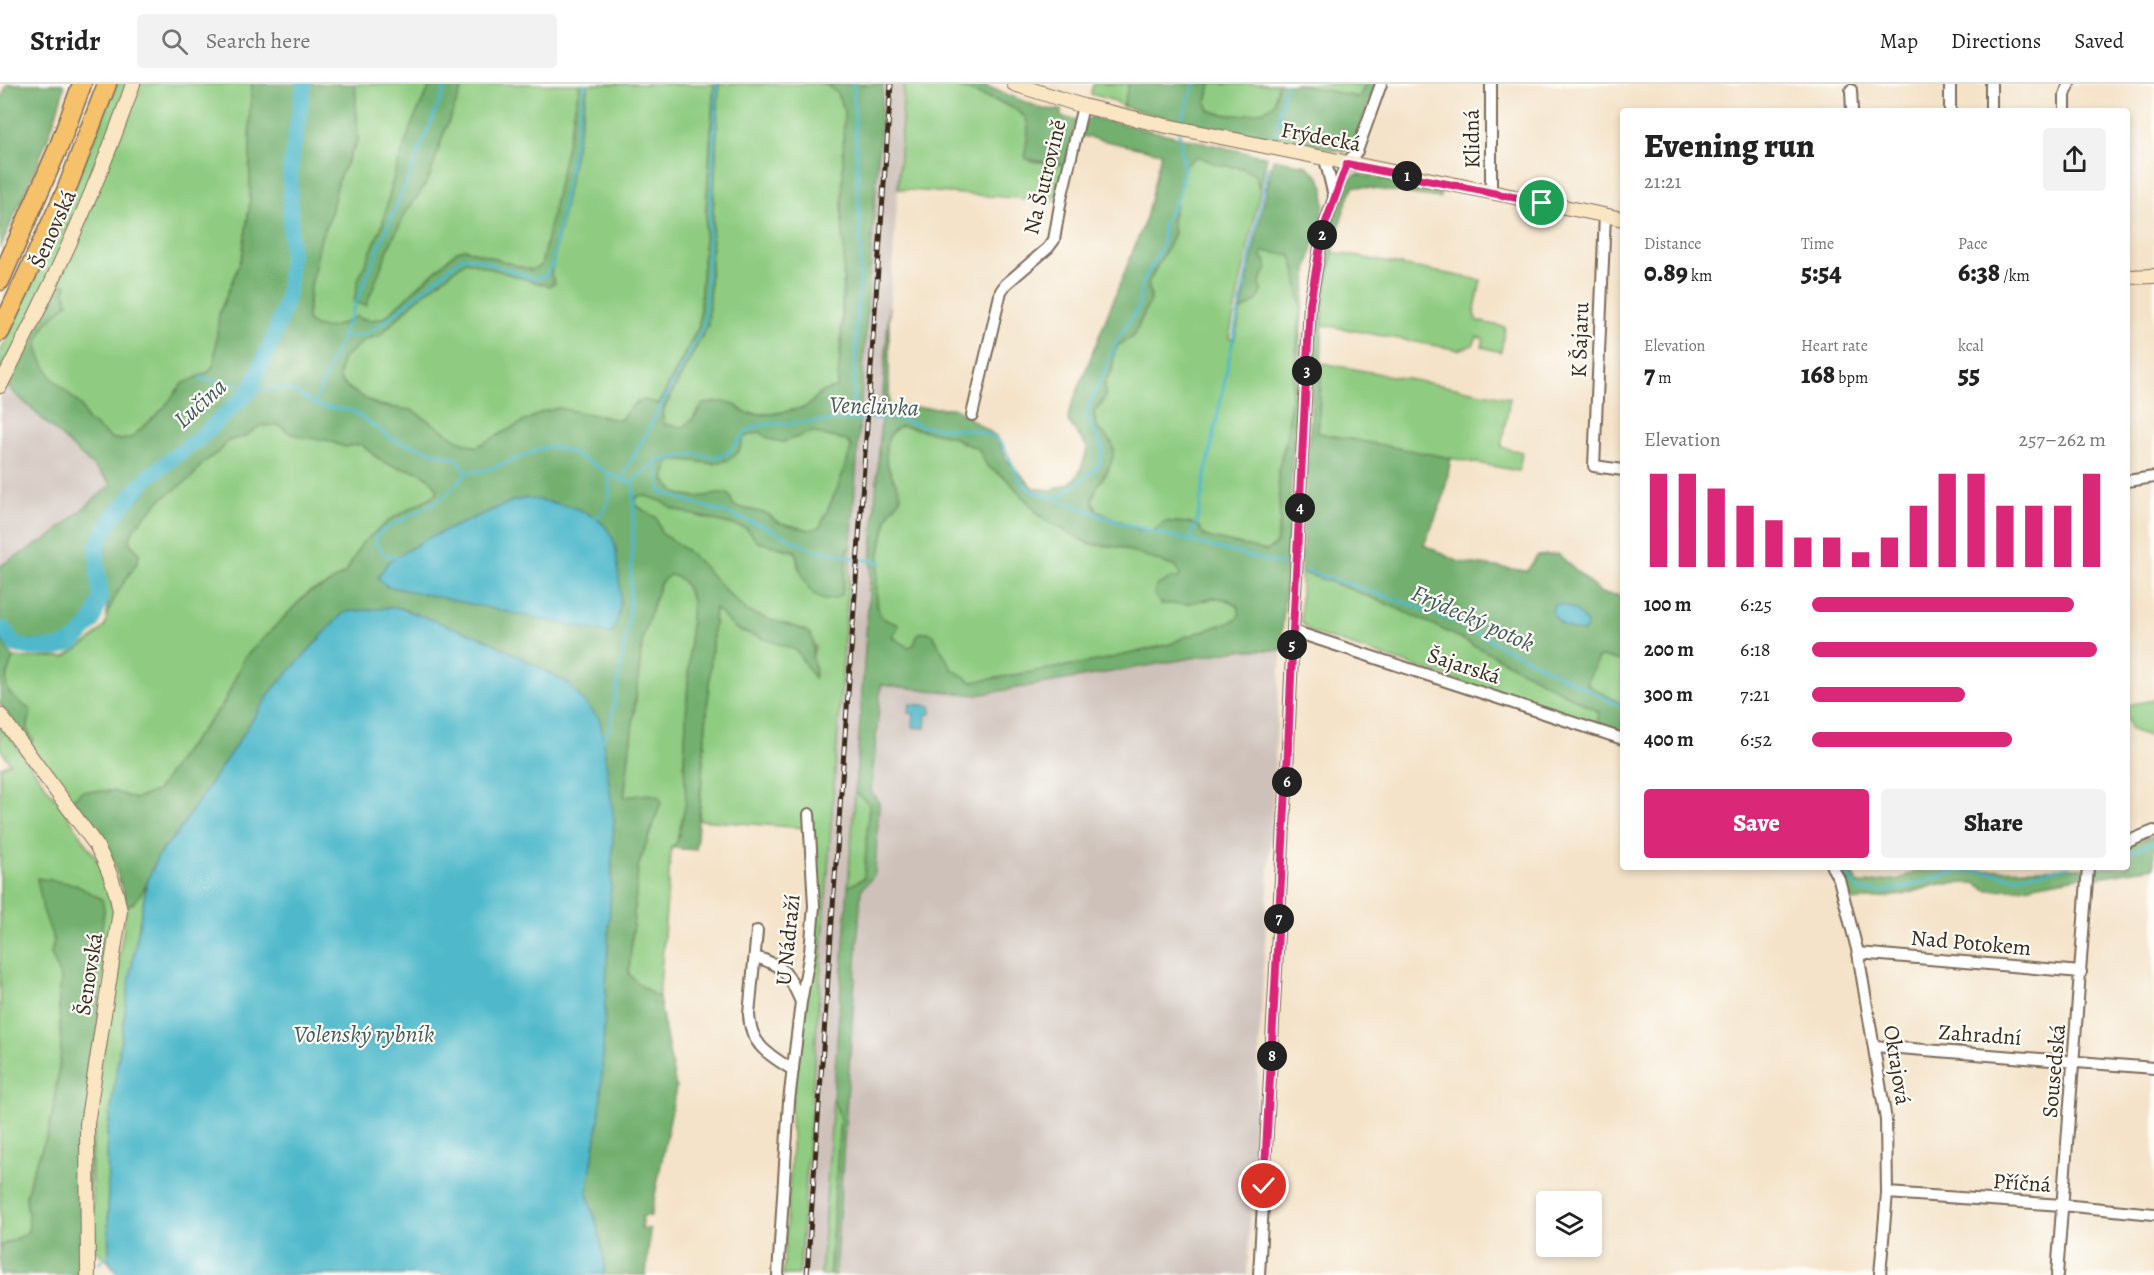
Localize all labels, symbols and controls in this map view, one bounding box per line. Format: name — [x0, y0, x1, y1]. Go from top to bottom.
search box — [137, 14, 557, 68]
text: Stridr — [30, 22, 101, 60]
icon: search — [158, 25, 191, 58]
text: Search here — [206, 26, 310, 56]
text: Map — [1880, 27, 1918, 55]
text: Directions — [1951, 27, 2041, 55]
text: Saved — [2074, 27, 2124, 55]
street label: Klidná — [1456, 108, 1488, 169]
street label: Frýdecká — [1278, 115, 1364, 160]
street label: Na Šutrovině — [1016, 116, 1074, 238]
text: Evening run — [1644, 123, 1815, 168]
button: share — [2043, 128, 2106, 191]
pin: 1 — [1392, 161, 1422, 191]
text: 1 — [1404, 165, 1410, 187]
text: 21:21 — [1644, 168, 1681, 195]
pin — [1516, 177, 1567, 228]
street label: Šenovská — [22, 184, 84, 273]
icon: arrive — [1525, 186, 1558, 219]
pin: 2 — [1307, 220, 1337, 250]
text: 2 — [1318, 224, 1326, 246]
text: Distance — [1644, 233, 1701, 255]
text: Time — [1801, 233, 1834, 255]
text: Pace — [1958, 233, 1988, 255]
text: 0.89 — [1644, 255, 1688, 290]
text: 5:54 — [1801, 255, 1842, 290]
text: 6:38 — [1958, 255, 2000, 290]
text: km — [1688, 265, 1712, 287]
text: /km — [2000, 265, 2030, 287]
street label: K Šajaru — [1564, 302, 1596, 378]
text: Elevation — [1644, 335, 1705, 357]
text: Heart rate — [1801, 335, 1868, 357]
text: kcal — [1958, 335, 1984, 357]
pin: 3 — [1292, 356, 1322, 386]
text: 7 — [1644, 357, 1655, 392]
text: 168 — [1801, 357, 1835, 392]
text: 55 — [1958, 357, 1980, 392]
text: 3 — [1304, 360, 1310, 382]
text: m — [1655, 367, 1672, 389]
text: bpm — [1835, 367, 1868, 389]
water label: Lučina — [167, 371, 233, 435]
water label: Venclůvka — [829, 388, 919, 424]
text: Elevation — [1644, 426, 1721, 453]
text: 257–262 m — [2019, 426, 2106, 453]
pin: 4 — [1285, 493, 1315, 523]
text: 4 — [1296, 497, 1304, 519]
water label: Frýdecký potok — [1407, 577, 1540, 659]
text: 100 m — [1644, 591, 1692, 618]
text: 6:25 — [1740, 591, 1772, 618]
pin: 5 — [1277, 630, 1307, 660]
text: 5 — [1289, 634, 1295, 656]
text: 200 m — [1644, 636, 1694, 663]
text: 6:18 — [1740, 636, 1771, 663]
street label: Šajarská — [1424, 640, 1505, 692]
text: 300 m — [1644, 681, 1693, 708]
text: 7:21 — [1740, 681, 1770, 708]
text: 400 m — [1644, 726, 1694, 753]
text: 6:52 — [1740, 726, 1772, 753]
pin: 6 — [1272, 767, 1302, 797]
text: 6 — [1283, 771, 1291, 793]
button: Save — [1644, 789, 1869, 858]
button: Share — [1881, 789, 2106, 858]
street label: U Nádraží — [768, 893, 808, 987]
pin: 7 — [1264, 904, 1294, 934]
text: 7 — [1276, 908, 1282, 930]
street label: Nad Potokem — [1910, 923, 2032, 963]
street label: Šenovská — [68, 930, 110, 1017]
street label: Zahradní — [1938, 1017, 2022, 1053]
water label: Volenský rybník — [294, 1018, 435, 1050]
street label: Sousedská — [2035, 1022, 2073, 1119]
street label: Okrajová — [1876, 1023, 1918, 1108]
pin: 8 — [1257, 1041, 1287, 1071]
text: 8 — [1268, 1045, 1276, 1067]
pin — [1238, 1160, 1289, 1211]
street label: Příčná — [1992, 1166, 2053, 1200]
icon: check — [1247, 1169, 1280, 1202]
map controls — [1536, 1191, 1602, 1257]
button: layers — [1536, 1191, 1602, 1257]

